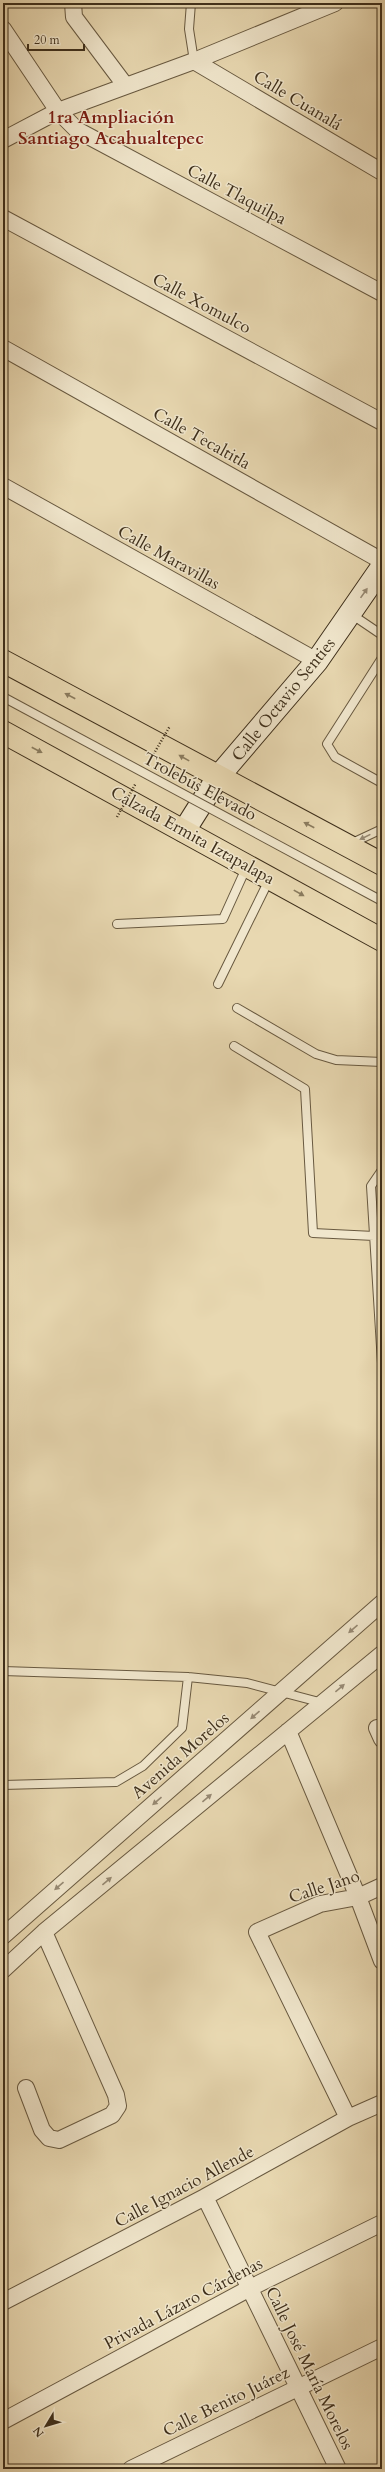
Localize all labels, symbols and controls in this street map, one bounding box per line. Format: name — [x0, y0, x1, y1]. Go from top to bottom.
scale bar — [28, 26, 84, 52]
text: 20 m — [34, 32, 61, 48]
street label: Calle Cuanalá — [249, 65, 347, 136]
district label: 1ra Ampliación Santiago Acahualtepec — [18, 105, 204, 151]
street label: Calle Tlaquilpa — [183, 159, 291, 231]
street label: Calle Xomulco — [148, 268, 255, 339]
street label: Calle Tecaltitla — [149, 402, 255, 475]
street label: Calle Maravillas — [114, 520, 224, 595]
one-way arrow — [360, 588, 368, 598]
street label: Calle Octavio Senties — [226, 632, 341, 766]
one-way arrow — [64, 693, 76, 699]
one-way arrow — [32, 747, 43, 753]
street label: Trolebús Elevado — [139, 747, 260, 826]
one-way arrow — [178, 755, 190, 761]
street label: Calzada Ermita Iztapalapa — [107, 781, 279, 890]
one-way arrow — [303, 821, 314, 828]
one-way arrow — [359, 834, 371, 840]
one-way arrow — [293, 890, 305, 897]
one-way arrow — [347, 1625, 358, 1634]
one-way arrow — [334, 1684, 345, 1693]
street label: Avenida Morelos — [127, 1706, 234, 1804]
one-way arrow — [250, 1710, 260, 1720]
one-way arrow — [202, 1793, 213, 1802]
one-way arrow — [152, 1796, 162, 1805]
street label: Calle Jano — [286, 1864, 363, 1909]
one-way arrow — [101, 1876, 112, 1885]
one-way arrow — [54, 1882, 65, 1891]
street label: Calle Ignacio Allende — [110, 2140, 258, 2233]
street label: Privada Lázaro Cárdenas — [100, 2252, 267, 2355]
street label: Calle José María Morelos — [260, 2283, 359, 2454]
street label: Calle Benito Juárez — [159, 2361, 294, 2442]
north arrow — [26, 2406, 66, 2446]
text: N — [29, 2423, 47, 2440]

